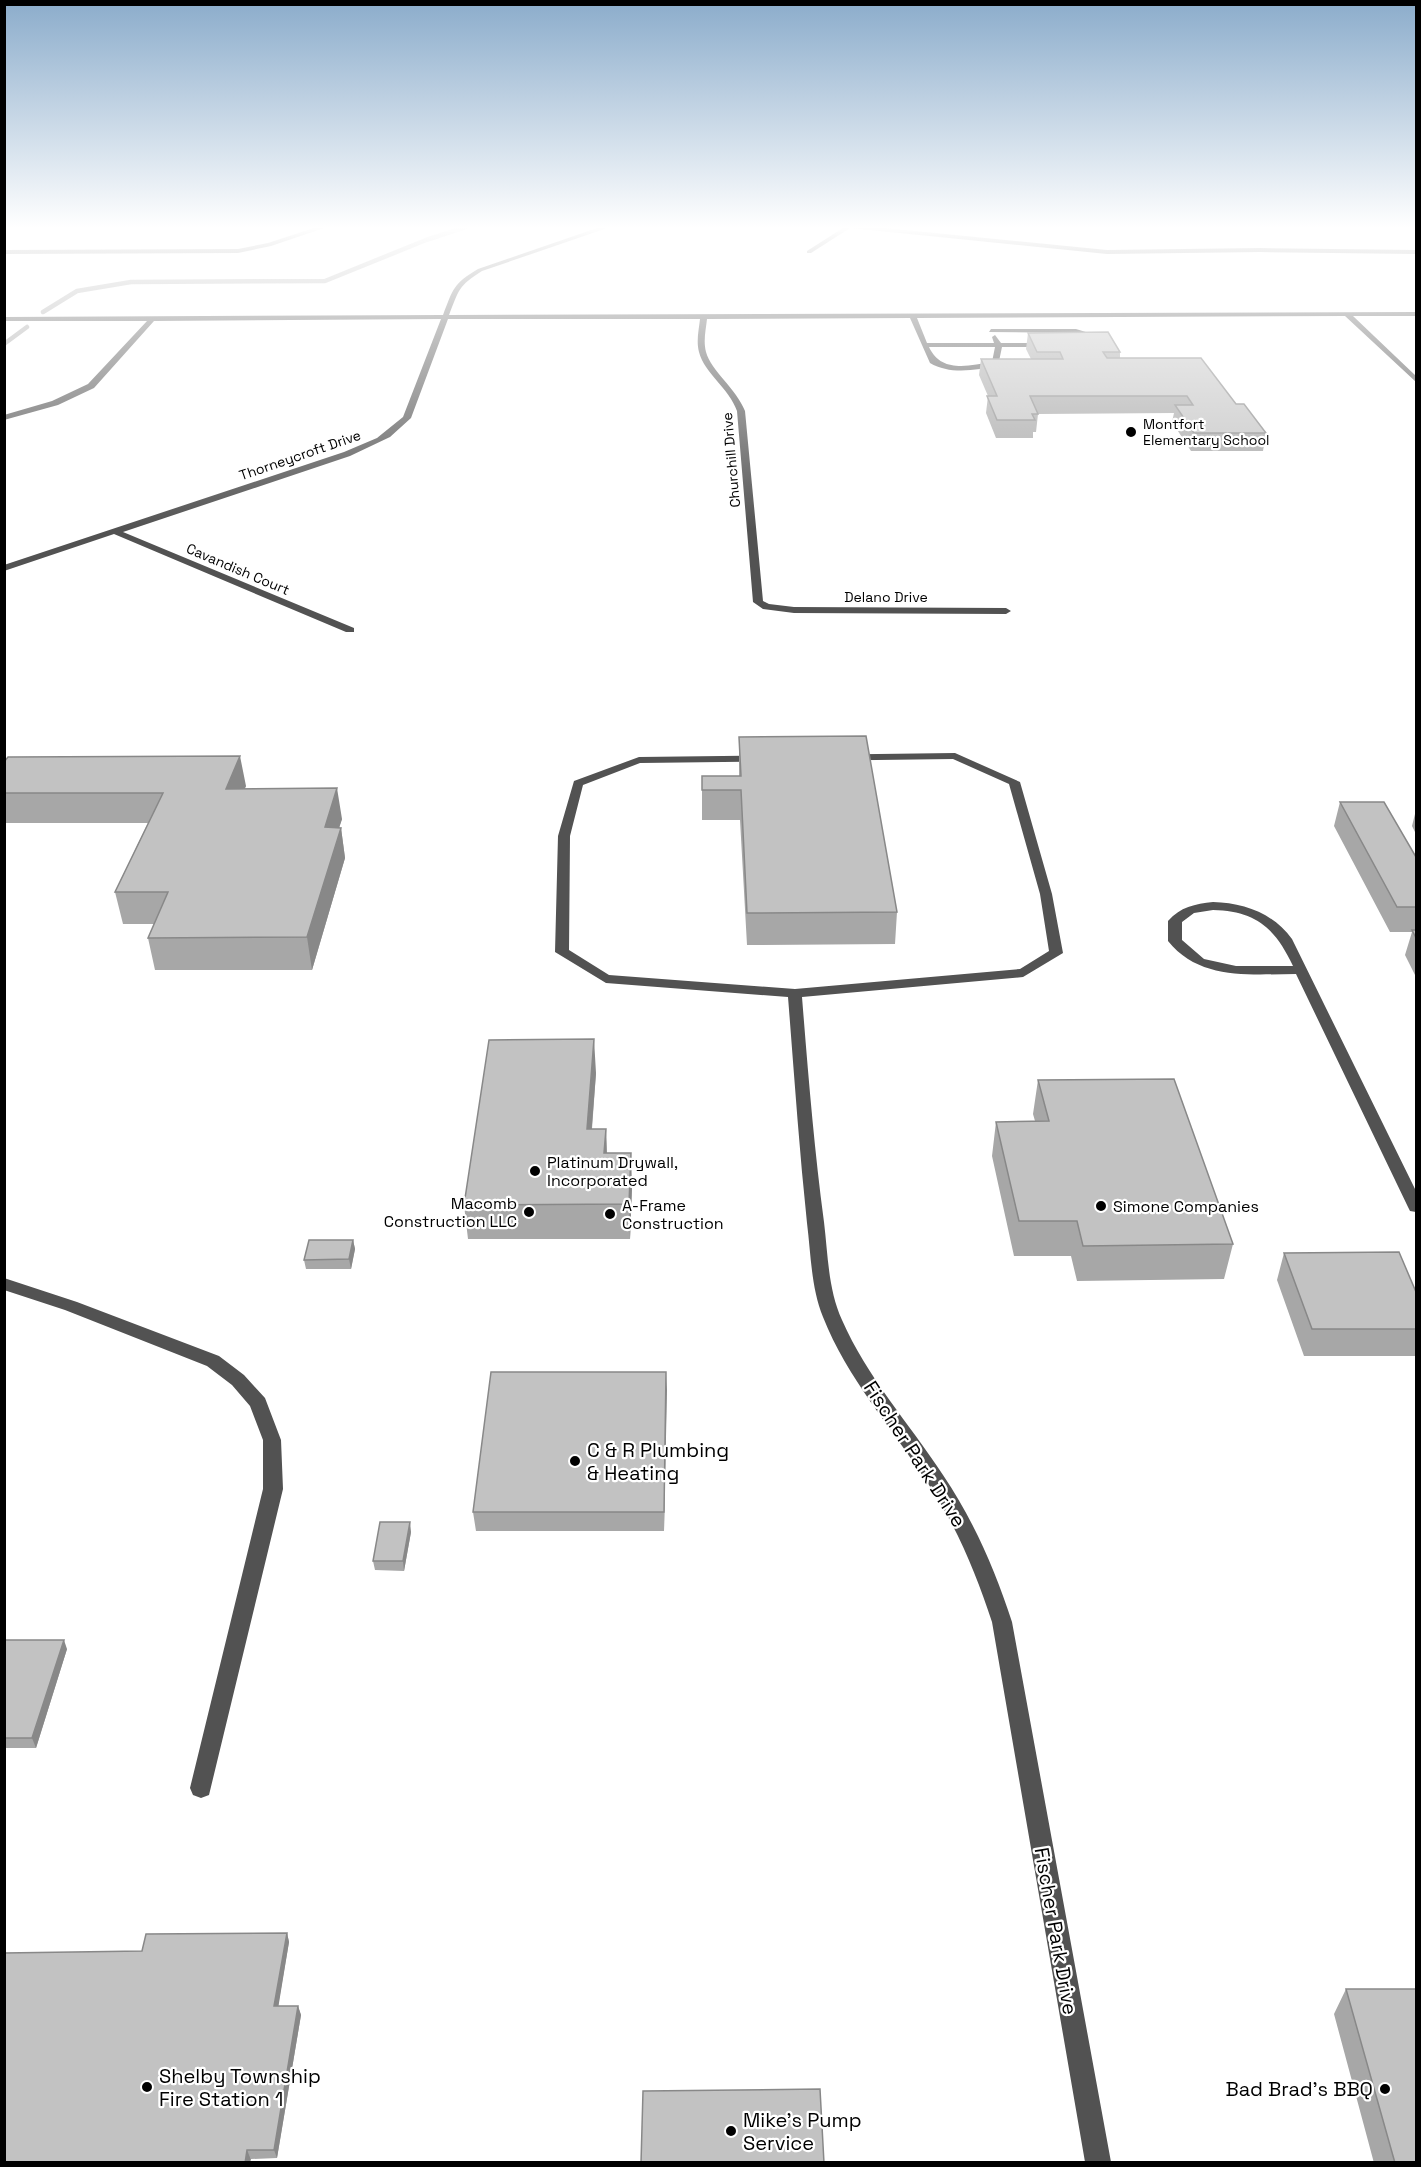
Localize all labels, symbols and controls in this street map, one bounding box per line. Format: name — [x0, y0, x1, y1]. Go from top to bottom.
street label: Churchill Drive — [718, 412, 744, 508]
place label: Montfort Elementary School — [1143, 415, 1269, 449]
marker: Montfort Elementary School — [1124, 425, 1138, 439]
street label: Thorneycroft Drive — [237, 426, 363, 484]
street label: Cavandish Court — [184, 539, 292, 599]
street label: Delano Drive — [844, 588, 928, 606]
place label: Platinum Drywall, Incorporated — [547, 1152, 678, 1191]
marker: Platinum Drywall, Incorporated — [528, 1164, 542, 1178]
place label: Macomb Construction LLC — [384, 1193, 517, 1232]
place label: A-Frame Construction — [622, 1195, 724, 1234]
place label: Simone Companies — [1113, 1196, 1259, 1217]
marker: Simone Companies — [1094, 1199, 1108, 1213]
marker: Macomb Construction LLC — [522, 1205, 536, 1219]
marker: A-Frame Construction — [603, 1207, 617, 1221]
street label: Fischer Park Drive — [858, 1376, 972, 1532]
place label: C & R Plumbing & Heating — [587, 1437, 729, 1486]
marker: C & R Plumbing & Heating — [568, 1454, 582, 1468]
street label: Fischer Park Drive — [1028, 1845, 1084, 2017]
place label: Shelby Township Fire Station 1 — [159, 2063, 321, 2112]
place label: Bad Brad's BBQ — [1226, 2076, 1373, 2102]
marker: Shelby Township Fire Station 1 — [140, 2080, 154, 2094]
marker: Bad Brad's BBQ — [1378, 2082, 1392, 2096]
place label: Mike's Pump Service — [743, 2107, 862, 2156]
marker: Mike's Pump Service — [724, 2124, 738, 2138]

